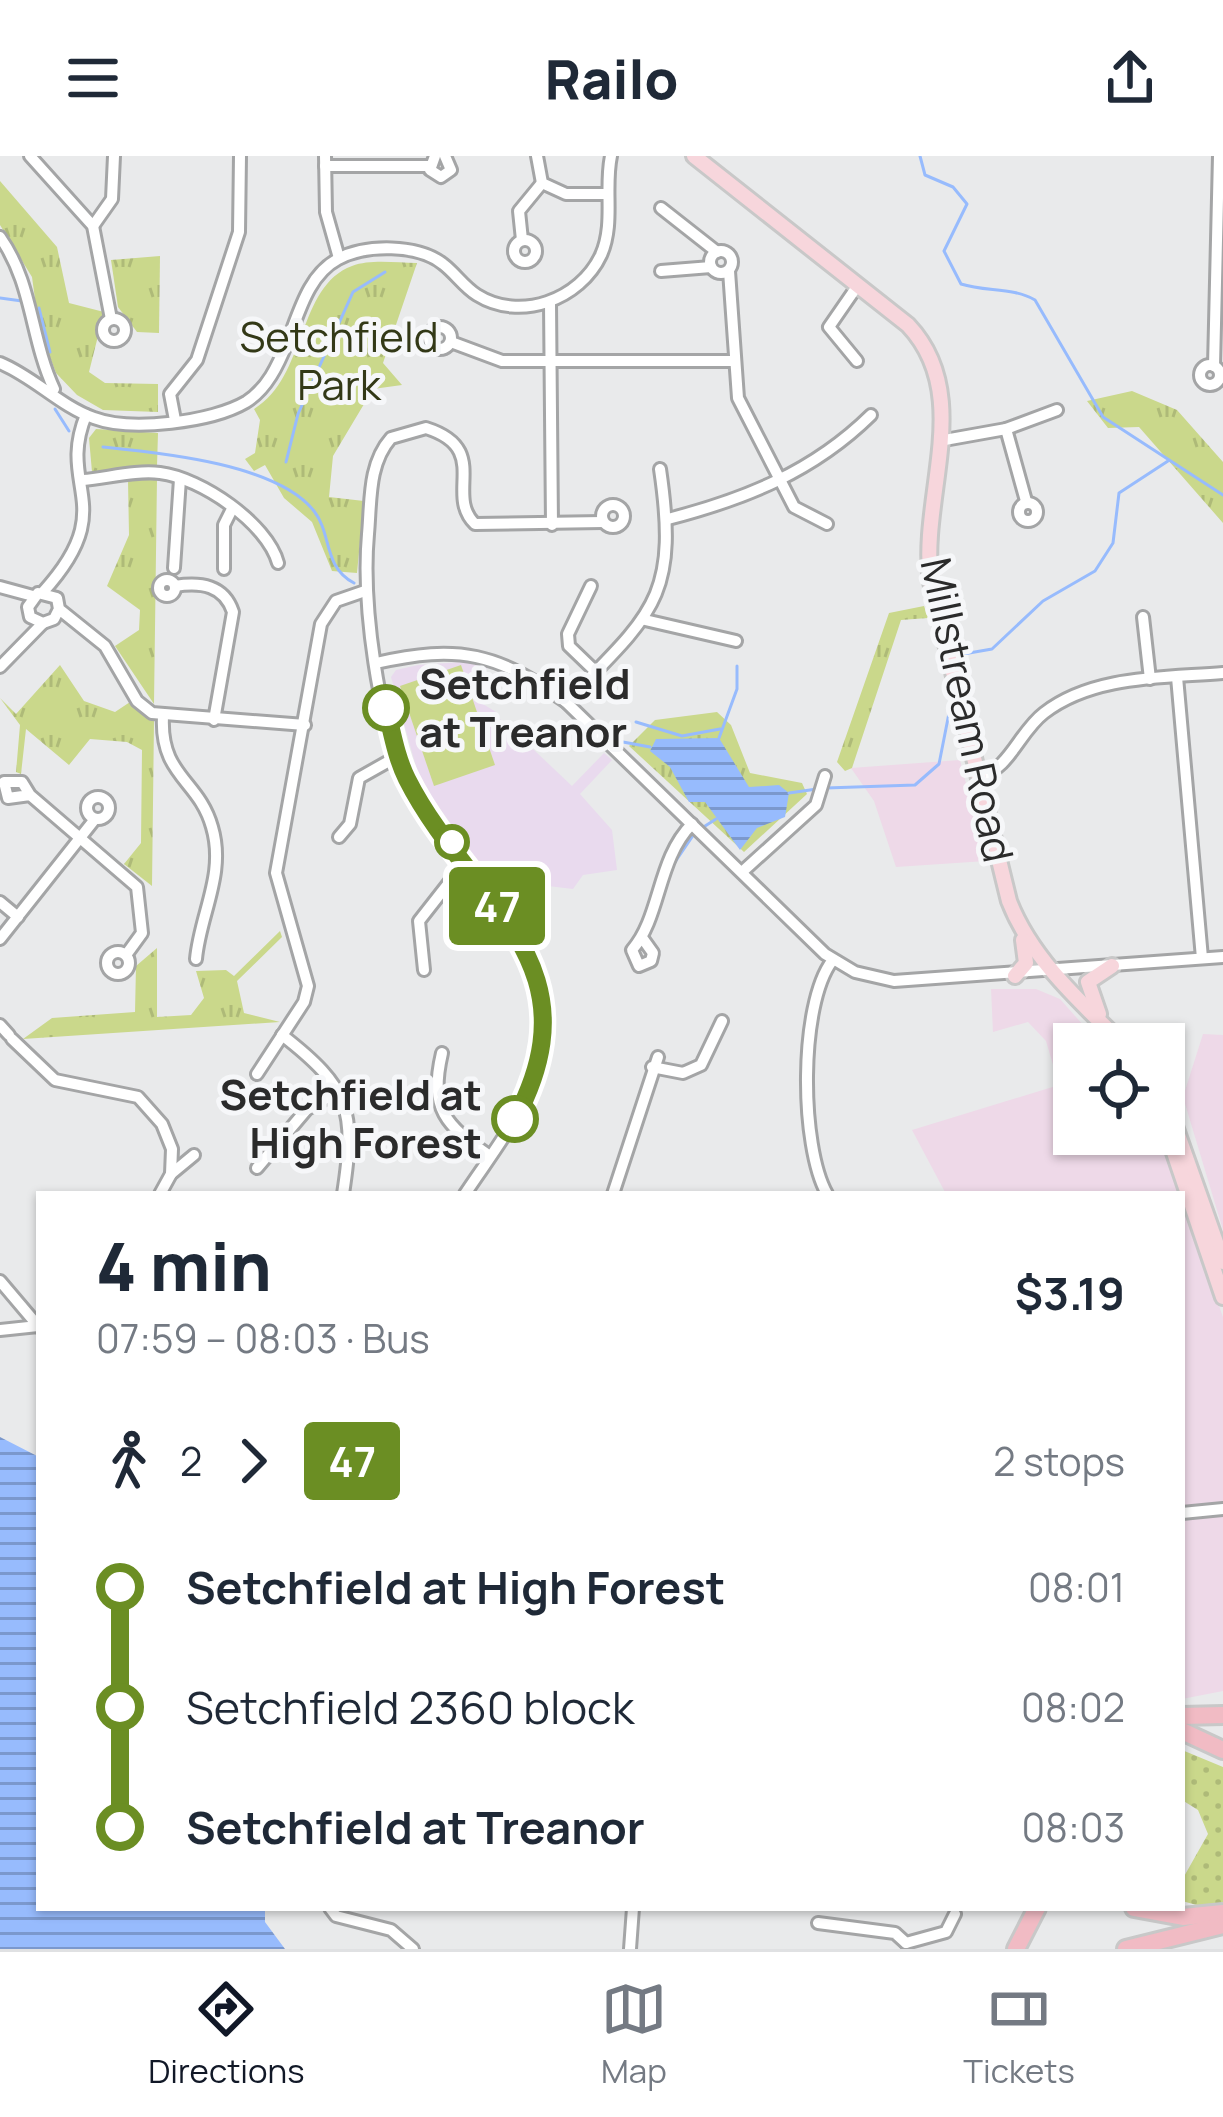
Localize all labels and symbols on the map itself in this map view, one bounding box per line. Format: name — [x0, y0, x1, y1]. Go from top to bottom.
park label: Setchfield Park — [239, 307, 439, 413]
street label: Millstream Road — [907, 552, 1029, 867]
place label: Setchfield at Treanor — [419, 654, 631, 760]
marker: Setchfield at Treanor — [364, 686, 408, 730]
unlabelled marker — [436, 826, 468, 858]
line badge: 47 — [443, 867, 551, 945]
place label: Setchfield at High Forest — [220, 1065, 482, 1171]
marker: Setchfield at High Forest — [493, 1097, 537, 1141]

